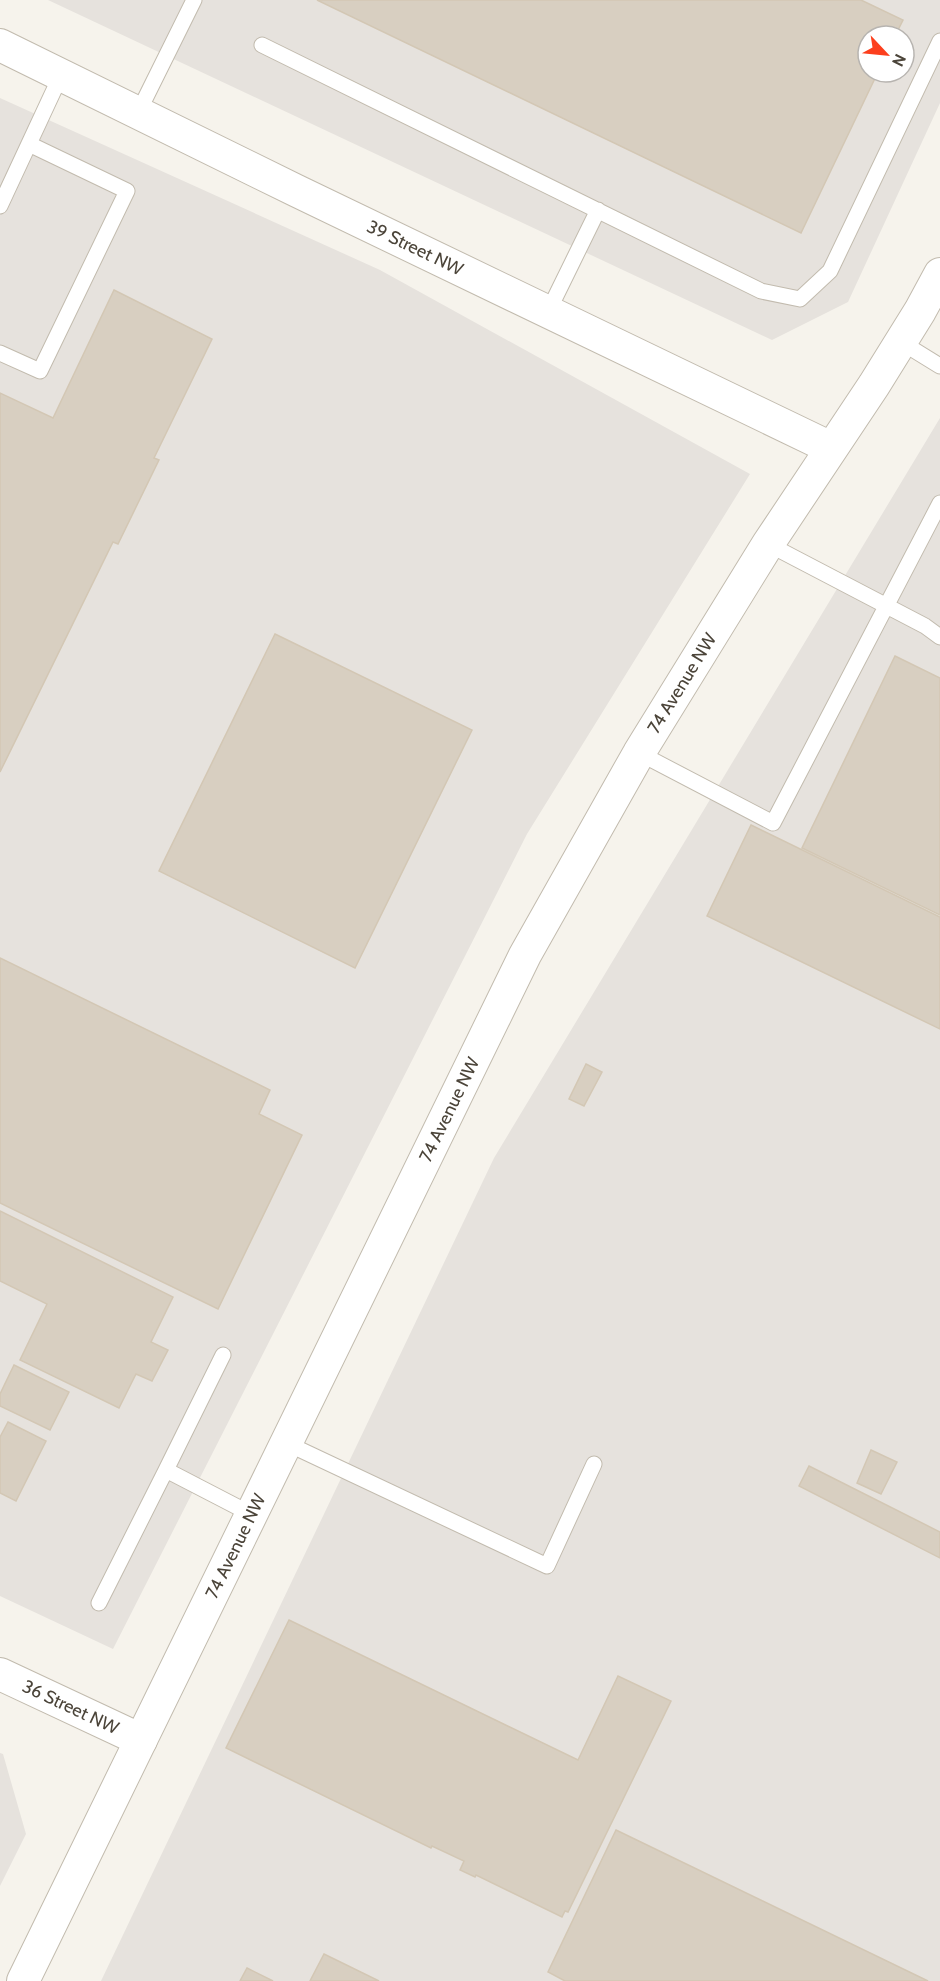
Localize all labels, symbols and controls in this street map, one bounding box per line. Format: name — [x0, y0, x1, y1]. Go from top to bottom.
north arrow — [856, 24, 916, 84]
text: N — [888, 51, 910, 70]
street label: 39 Street NW — [363, 215, 467, 280]
street label: 74 Avenue NW — [643, 629, 721, 738]
street label: 74 Avenue NW — [414, 1054, 484, 1166]
street label: 74 Avenue NW — [201, 1490, 271, 1602]
street label: 36 Street NW — [19, 1675, 122, 1739]

